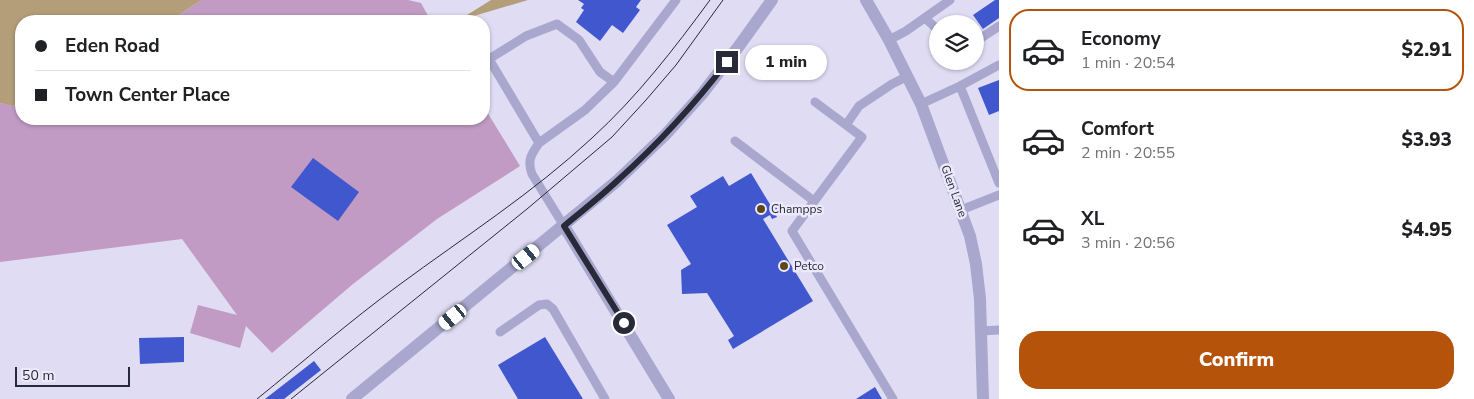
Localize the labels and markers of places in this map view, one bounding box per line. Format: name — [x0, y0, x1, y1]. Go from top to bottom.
place label: Champps — [771, 201, 823, 217]
marker: Champps — [755, 203, 767, 215]
place label: Petco — [794, 258, 824, 274]
marker: Petco — [778, 260, 790, 272]

